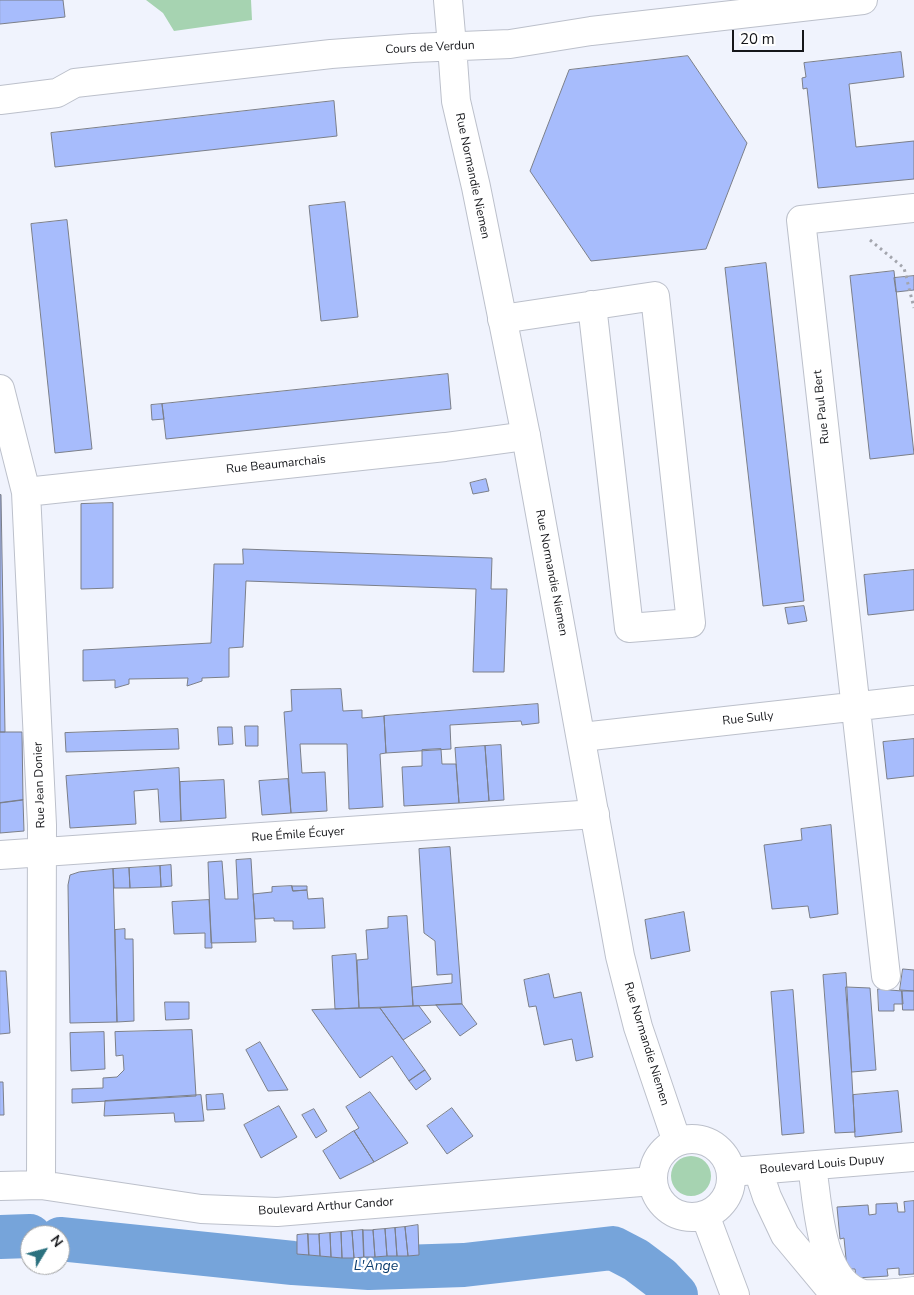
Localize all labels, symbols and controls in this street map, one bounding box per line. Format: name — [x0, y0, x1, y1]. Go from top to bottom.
scale bar — [734, 20, 806, 52]
text: 20 m — [740, 29, 775, 49]
street label: Cours de Verdun — [385, 38, 475, 58]
street label: Rue Normandie Niemen — [452, 112, 492, 240]
street label: Rue Paul Bert — [811, 369, 833, 445]
street label: Rue Beaumarchais — [226, 453, 326, 477]
street label: Rue Normandie Niemen — [532, 509, 570, 637]
street label: Rue Sully — [722, 709, 774, 729]
street label: Rue Jean Donier — [31, 741, 49, 829]
street label: Rue Émile Écuyer — [251, 825, 345, 845]
street label: Rue Normandie Niemen — [620, 981, 672, 1107]
street label: Boulevard Louis Dupuy — [759, 1152, 885, 1178]
street label: Boulevard Arthur Candor — [258, 1195, 394, 1219]
north arrow — [20, 1225, 70, 1275]
text: N — [46, 1231, 67, 1251]
water label: L'Ange — [354, 1259, 398, 1275]

